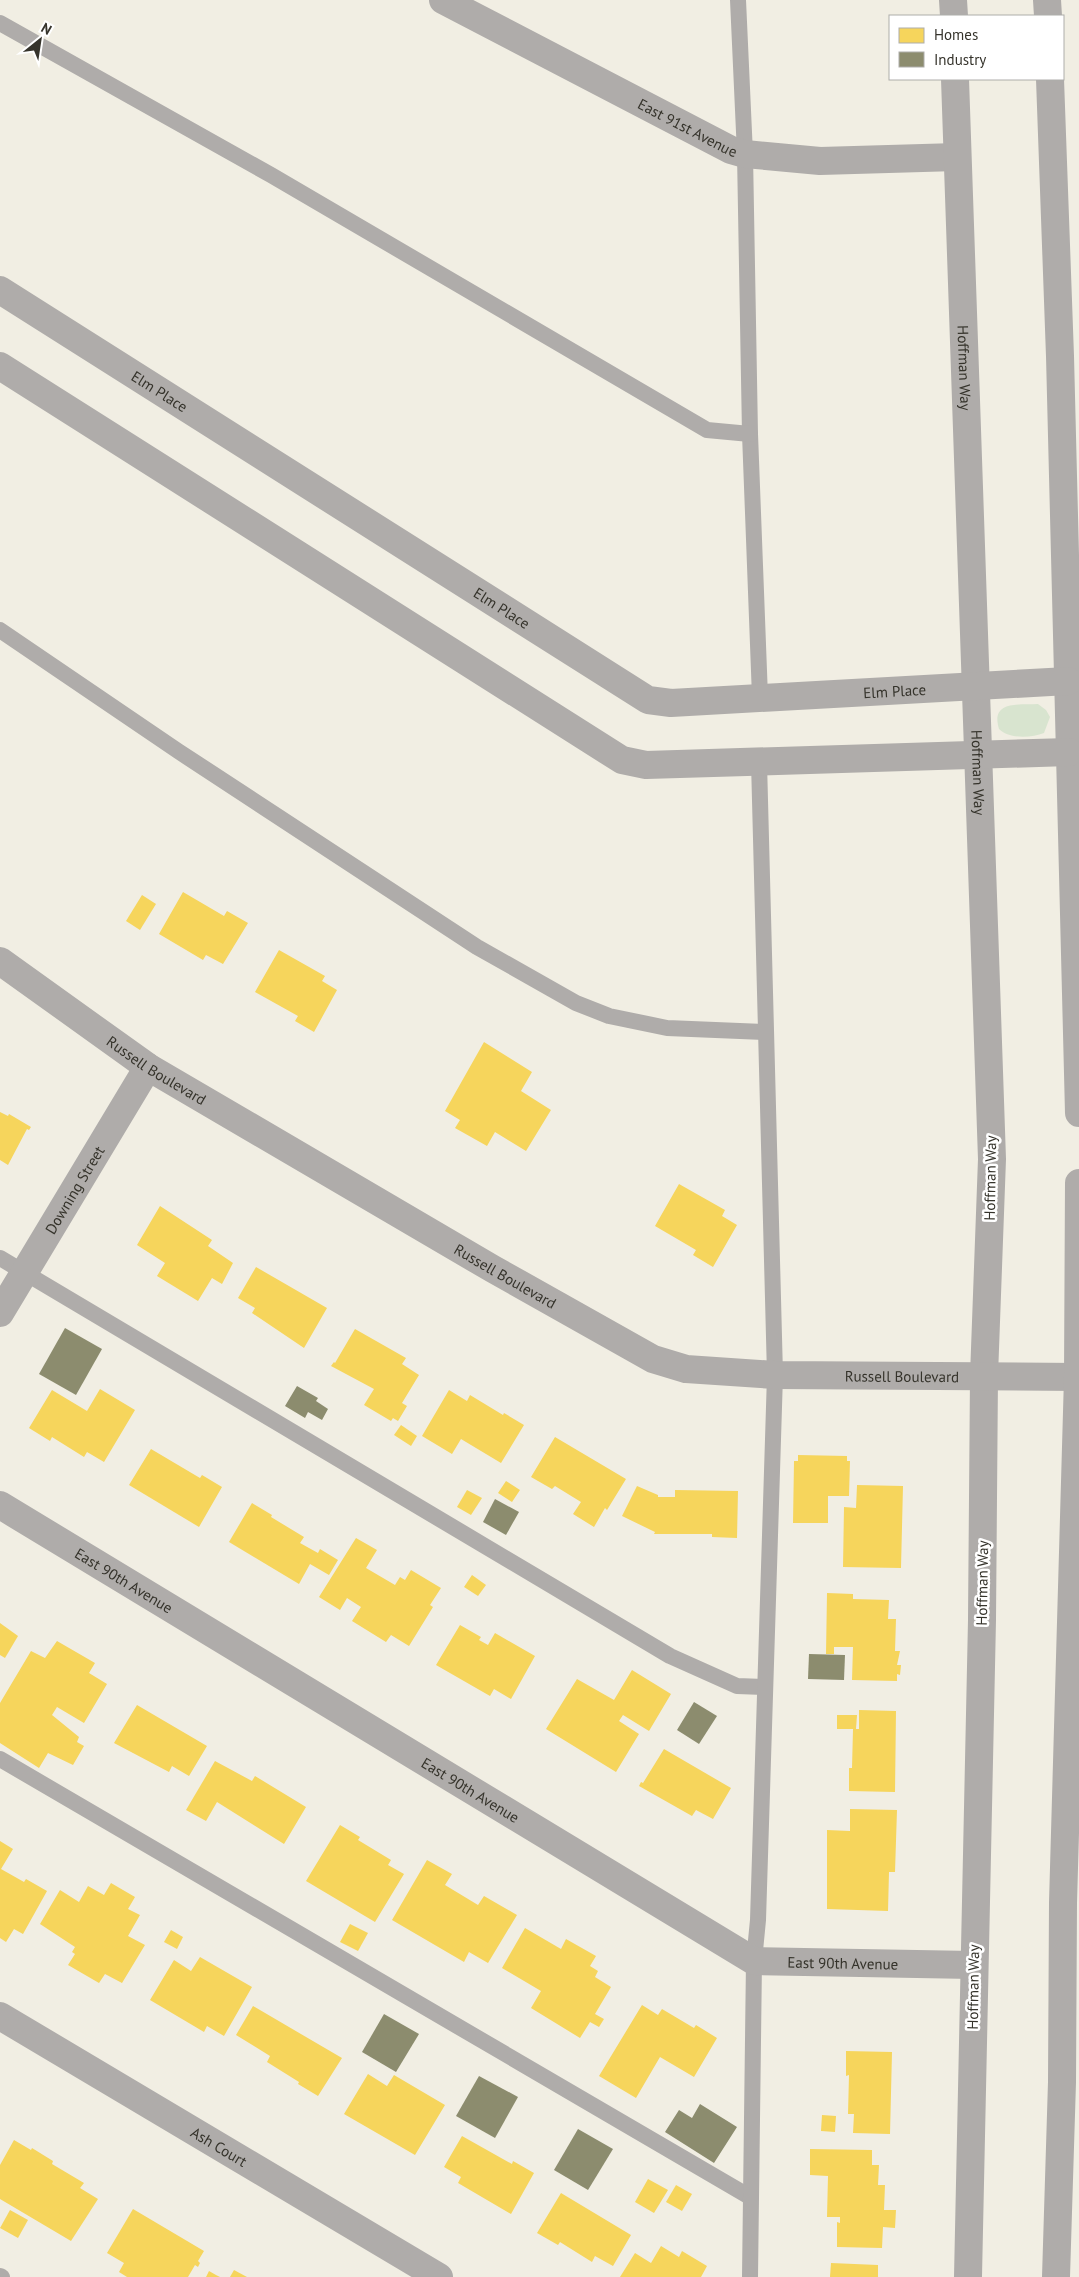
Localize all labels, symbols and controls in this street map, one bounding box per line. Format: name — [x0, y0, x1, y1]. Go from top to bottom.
north arrow — [15, 15, 65, 65]
legend — [889, 15, 1064, 80]
text: N — [38, 19, 55, 39]
text: Homes — [934, 25, 978, 44]
text: Industry — [934, 50, 986, 69]
street label: East 91st Avenue — [635, 94, 739, 161]
street label: Hoffman Way — [954, 325, 976, 411]
street label: Elm Place — [128, 366, 191, 416]
street label: Elm Place — [470, 583, 534, 632]
street label: Elm Place — [863, 679, 927, 702]
street label: Hoffman Way — [968, 730, 990, 816]
street label: Russell Boulevard — [103, 1031, 210, 1109]
street label: Hoffman Way — [980, 1135, 1000, 1221]
street label: Downing Street — [40, 1142, 108, 1237]
street label: Russell Boulevard — [451, 1239, 560, 1312]
street label: Russell Boulevard — [845, 1366, 959, 1386]
street label: Hoffman Way — [972, 1540, 992, 1626]
street label: East 90th Avenue — [72, 1543, 177, 1617]
street label: East 90th Avenue — [418, 1753, 523, 1826]
street label: Hoffman Way — [963, 1944, 983, 2030]
street label: East 90th Avenue — [787, 1952, 899, 1973]
street label: Ash Court — [188, 2122, 251, 2170]

